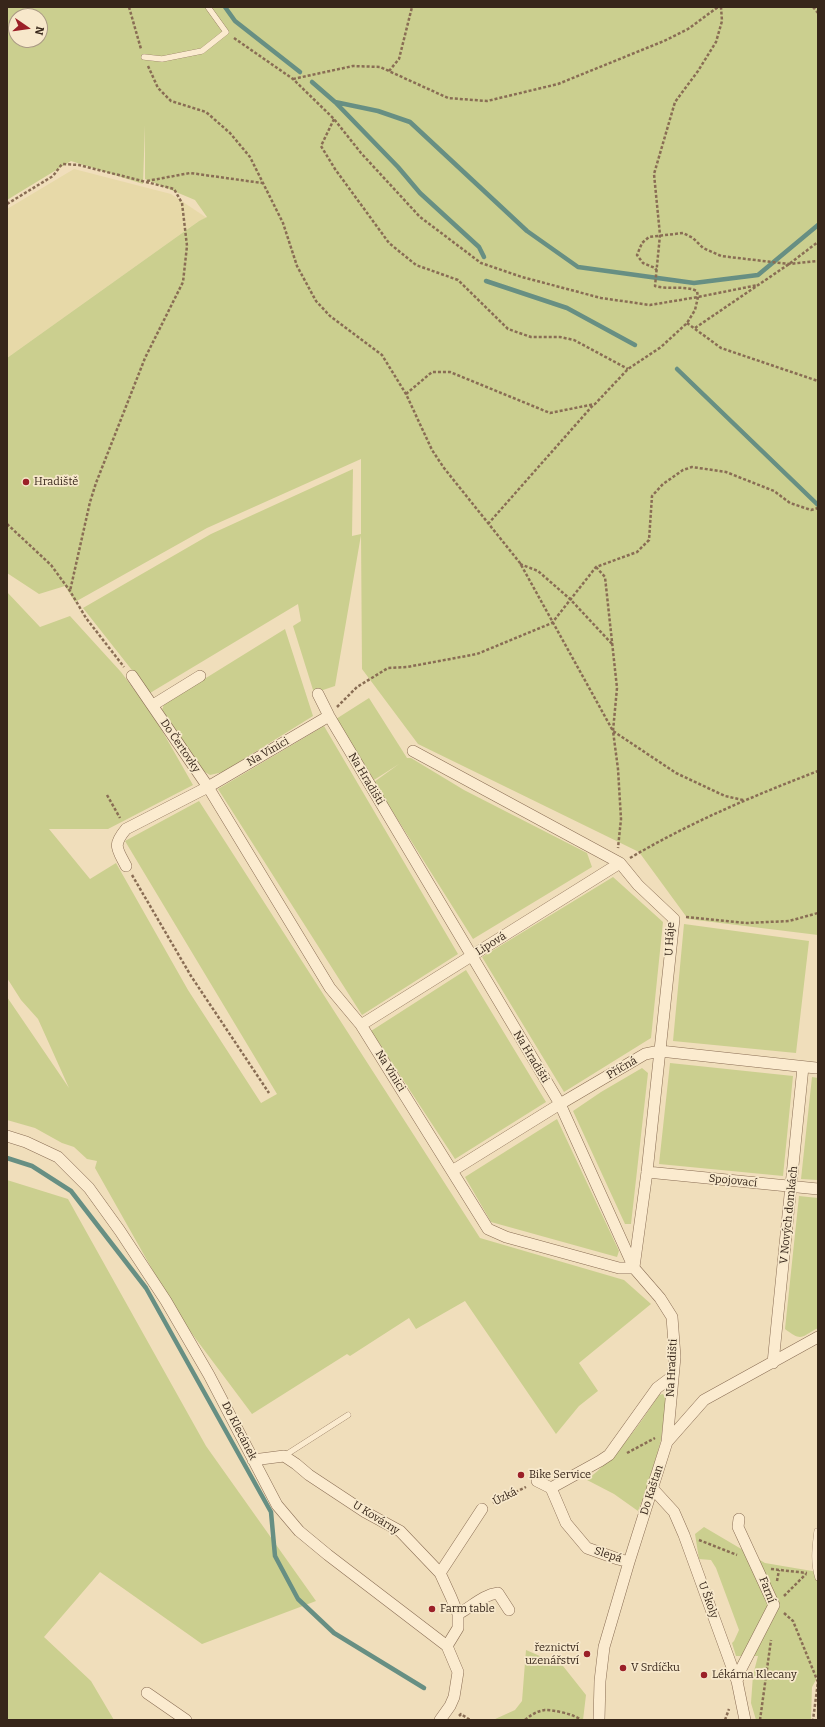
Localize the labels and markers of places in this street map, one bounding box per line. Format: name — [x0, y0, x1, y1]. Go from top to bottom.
place label: Hradiště — [34, 475, 78, 489]
marker: Hradiště — [21, 477, 31, 487]
place label: Bike Service — [529, 1468, 591, 1482]
marker: Bike Service — [516, 1470, 526, 1480]
place label: Farm table — [440, 1602, 495, 1616]
marker: Farm table — [427, 1604, 437, 1614]
place label: řeznictví uzenářství — [525, 1641, 579, 1667]
marker: řeznictví uzenářství — [582, 1649, 592, 1659]
place label: V Srdíčku — [631, 1661, 680, 1675]
marker: V Srdíčku — [618, 1663, 628, 1673]
place label: Lékárna Klecany — [712, 1668, 797, 1682]
marker: Lékárna Klecany — [699, 1670, 709, 1680]

